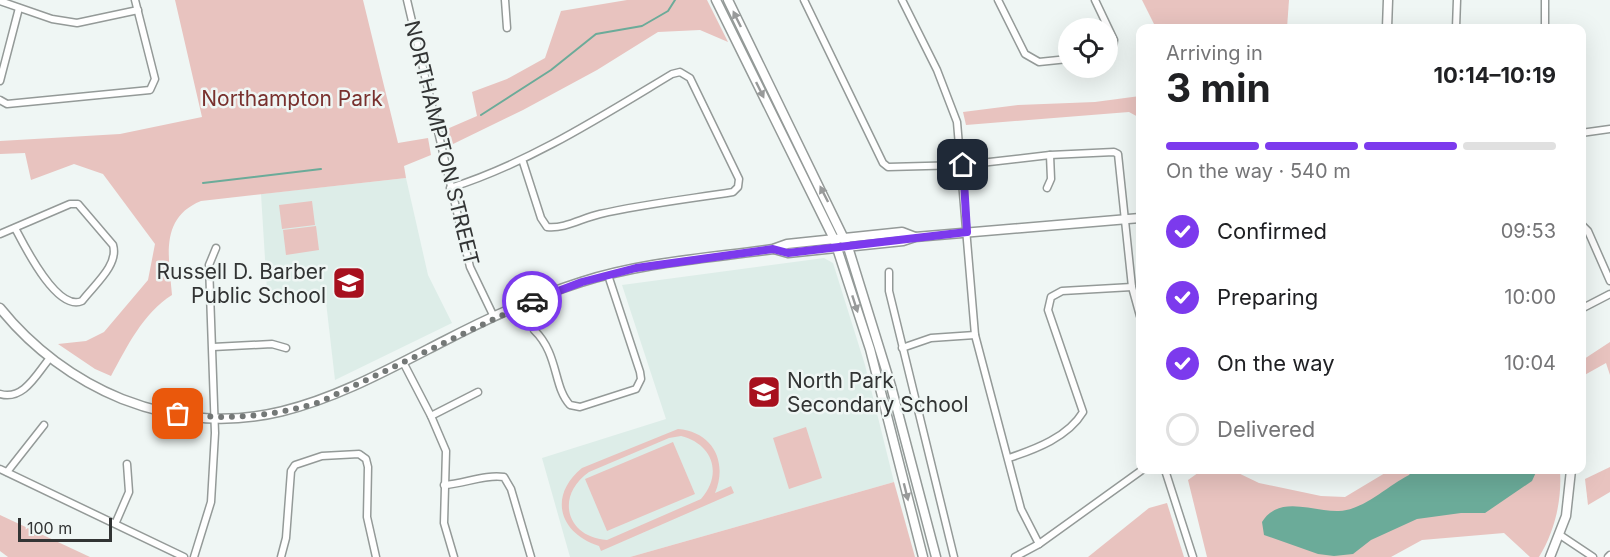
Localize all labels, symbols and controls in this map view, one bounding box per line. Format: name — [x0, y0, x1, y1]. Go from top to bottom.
one-way arrow — [733, 11, 742, 28]
street label: NORTHAMPTON STREET — [399, 18, 485, 268]
map controls — [1058, 18, 1118, 78]
button: locate — [1058, 18, 1118, 78]
text: Arriving in — [1166, 41, 1263, 65]
text: 10:14–10:19 — [1434, 62, 1556, 88]
text: 3 min — [1166, 64, 1271, 111]
one-way arrow — [755, 82, 765, 99]
park label: Northampton Park — [201, 86, 383, 111]
pin — [937, 139, 988, 190]
icon: home — [946, 148, 979, 181]
text: On the way · 540 m — [1166, 159, 1351, 183]
one-way arrow — [820, 185, 829, 202]
icon: check — [1166, 215, 1199, 248]
text: Confirmed — [1217, 218, 1327, 244]
text: 09:53 — [1501, 219, 1556, 243]
place label: Russell D. Barber Public School — [157, 259, 326, 308]
school or university icon: Russell D. Barber Public School — [331, 265, 367, 301]
courier — [502, 271, 562, 331]
icon: check — [1166, 281, 1199, 314]
text: Preparing — [1217, 284, 1318, 310]
icon: car — [516, 285, 549, 318]
text: 10:00 — [1504, 285, 1556, 309]
one-way arrow — [851, 295, 860, 313]
icon: check — [1166, 347, 1199, 380]
text: On the way — [1217, 350, 1335, 376]
text: 10:04 — [1504, 351, 1556, 375]
place label: North Park Secondary School — [787, 368, 968, 417]
school or university icon: North Park Secondary School — [746, 374, 782, 410]
pin — [152, 388, 203, 439]
icon: bag — [161, 397, 194, 430]
text: Delivered — [1217, 416, 1315, 442]
one-way arrow — [902, 483, 911, 501]
scale bar — [18, 515, 112, 542]
text: 100 m — [27, 518, 72, 538]

